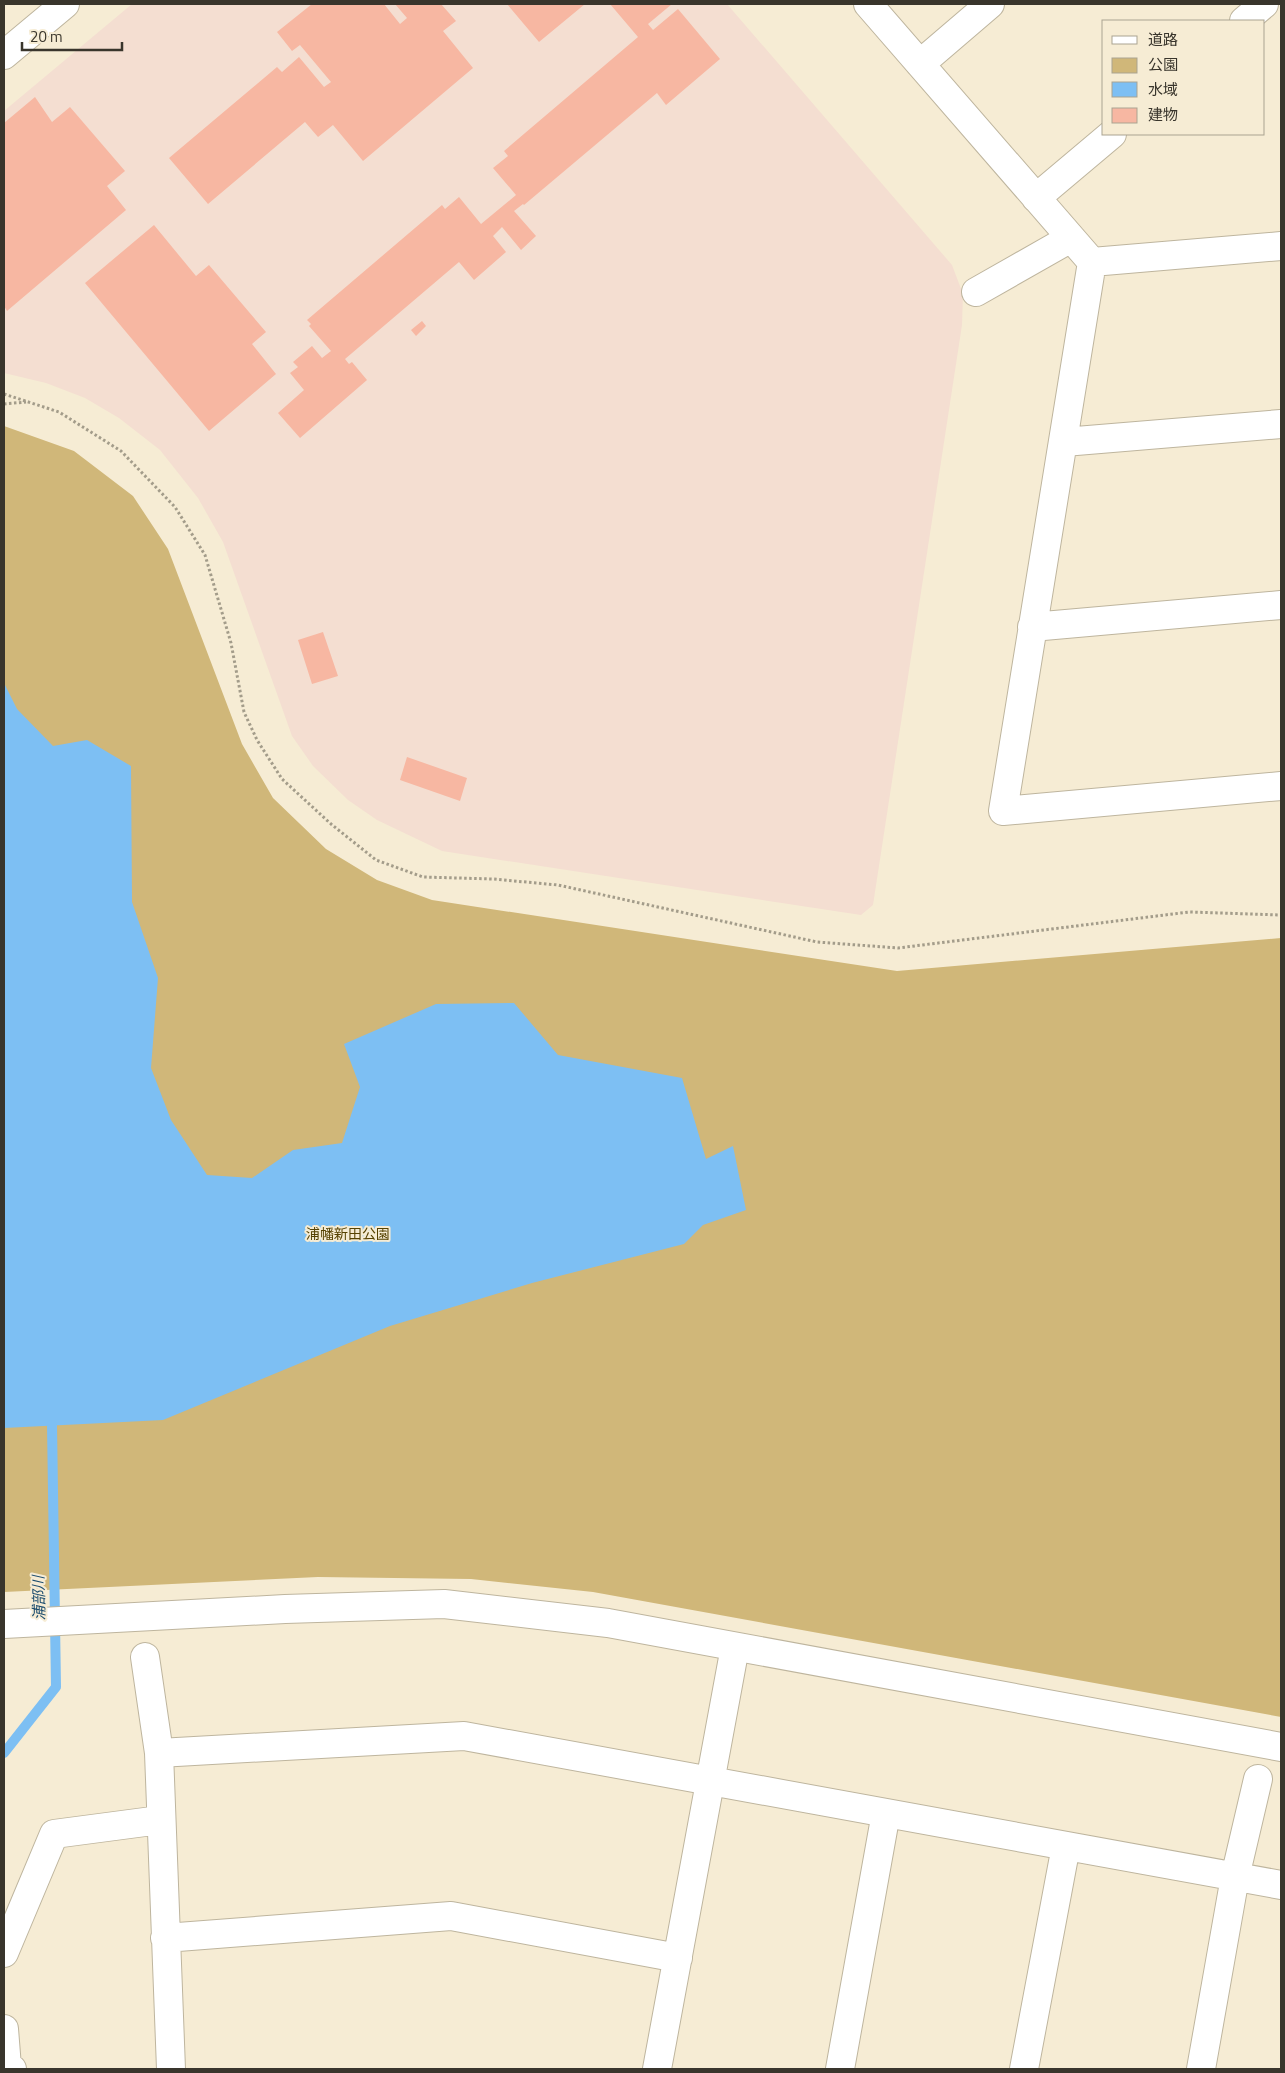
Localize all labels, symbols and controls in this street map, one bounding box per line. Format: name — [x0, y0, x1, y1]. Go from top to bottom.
scale bar — [22, 20, 122, 52]
legend — [1102, 20, 1265, 135]
text: 20 m — [30, 25, 63, 48]
text: 道路 — [1148, 28, 1178, 51]
text: 公園 — [1148, 53, 1178, 76]
text: 水域 — [1148, 78, 1178, 101]
text: 建物 — [1148, 103, 1178, 126]
park label: 浦幡新田公園 — [306, 1223, 390, 1244]
water label: 浦部川 — [27, 1573, 50, 1621]

